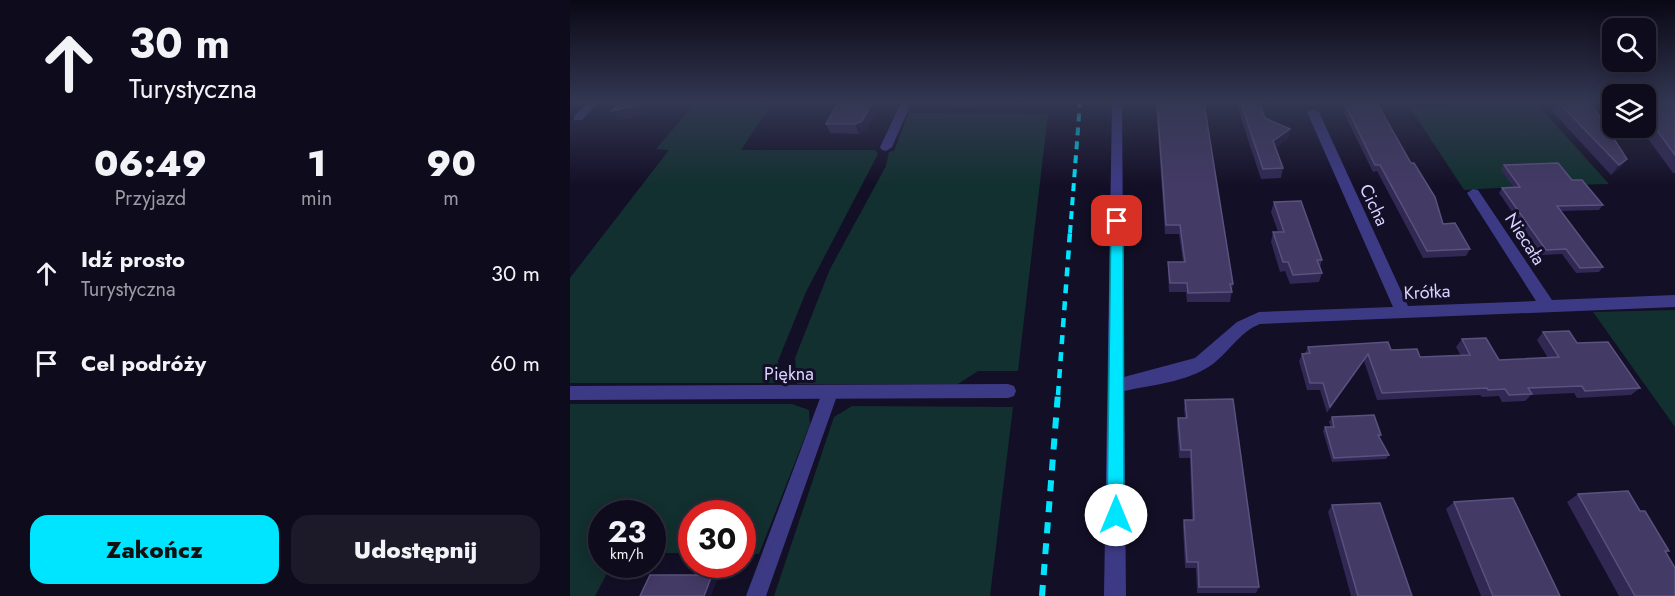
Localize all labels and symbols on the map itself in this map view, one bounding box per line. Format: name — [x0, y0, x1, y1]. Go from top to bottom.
street label: Cicha — [1353, 180, 1395, 230]
pin — [1091, 195, 1142, 246]
street label: Niecała — [1498, 208, 1552, 270]
street label: Krótka — [1403, 278, 1451, 306]
street label: Piękna — [764, 361, 814, 387]
position arrow — [1084, 483, 1148, 547]
speed limit sign: 30 — [678, 500, 756, 578]

